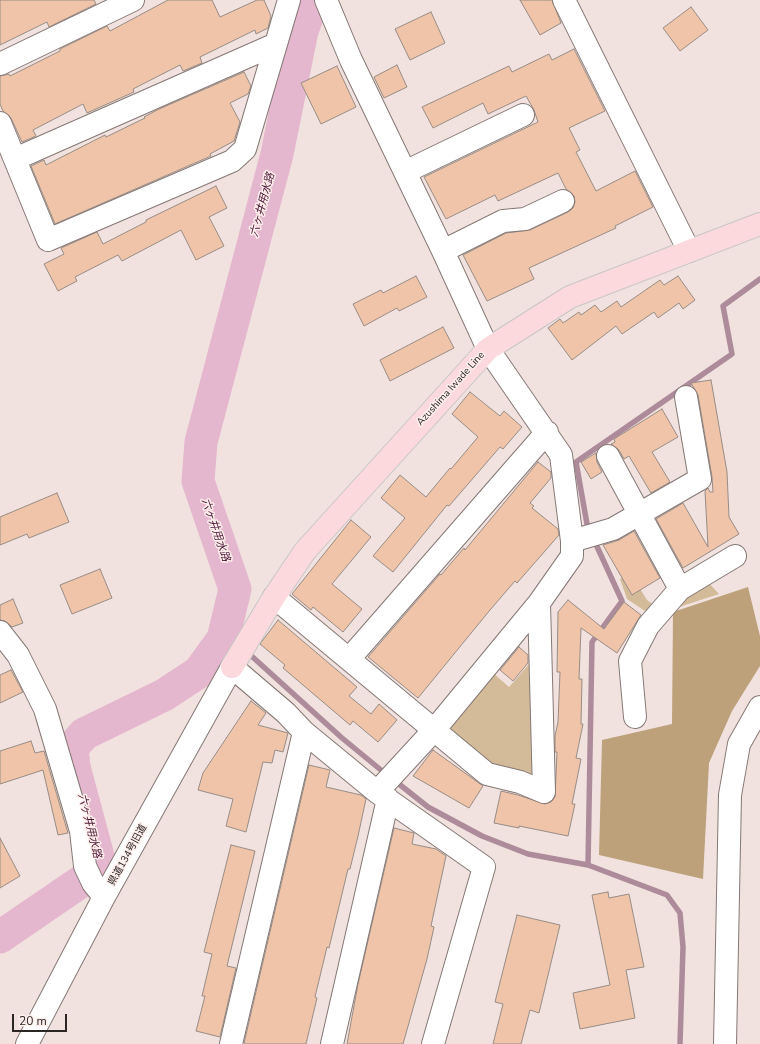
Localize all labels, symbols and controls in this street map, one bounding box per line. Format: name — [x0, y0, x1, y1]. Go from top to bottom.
water label: 六ヶ井用水路 — [248, 171, 278, 239]
street label: Azushima Iwade Line — [415, 350, 487, 428]
water label: 六ヶ井用水路 — [198, 497, 232, 563]
water label: 六ヶ井用水路 — [75, 792, 103, 860]
street label: 県道134号旧道 — [106, 822, 150, 888]
scale bar — [14, 1006, 69, 1032]
text: 20 m — [19, 1013, 47, 1029]

